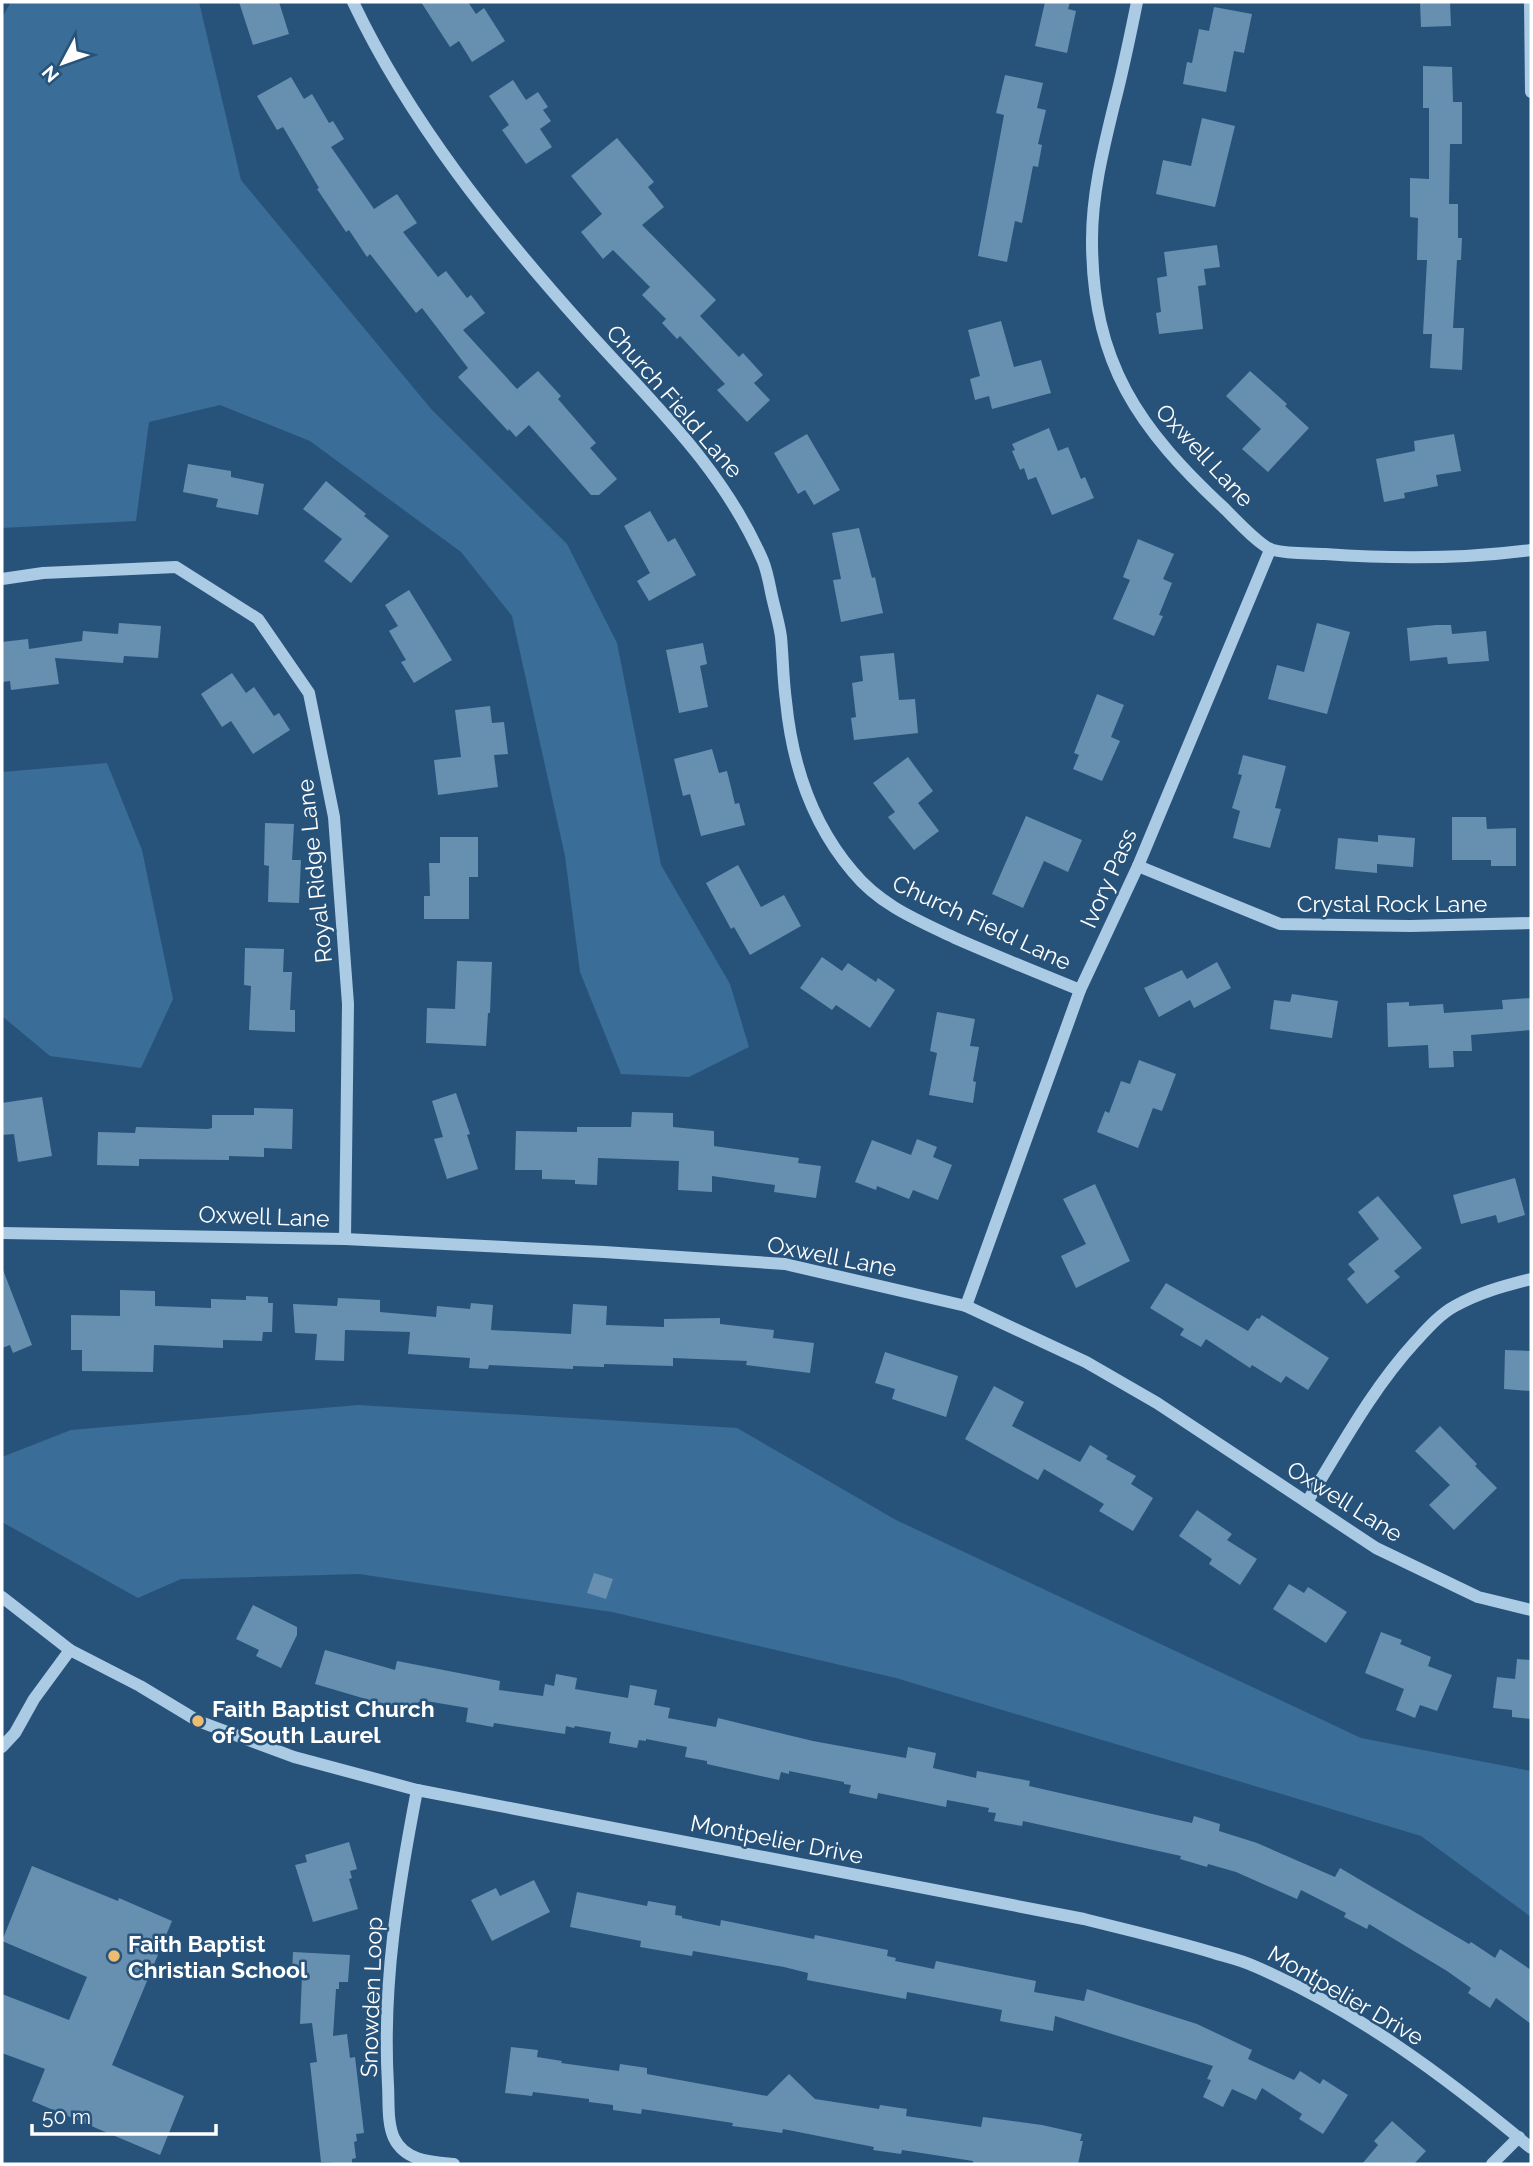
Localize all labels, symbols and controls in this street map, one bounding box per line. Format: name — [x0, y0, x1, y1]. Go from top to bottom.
north arrow — [28, 28, 98, 98]
text: N — [37, 61, 63, 87]
street label: Church Field Lane — [601, 319, 749, 483]
street label: Oxwell Lane — [1150, 398, 1260, 512]
street label: Royal Ridge Lane — [291, 778, 337, 964]
street label: Ivory Pass — [1074, 824, 1142, 932]
street label: Church Field Lane — [888, 869, 1076, 975]
street label: Crystal Rock Lane — [1297, 890, 1487, 917]
street label: Oxwell Lane — [198, 1200, 330, 1232]
street label: Oxwell Lane — [765, 1230, 899, 1282]
street label: Oxwell Lane — [1282, 1455, 1408, 1547]
place label: Faith Baptist Church of South Laurel — [212, 1695, 435, 1748]
marker: Faith Baptist Church of South Laurel — [190, 1713, 206, 1729]
street label: Montpelier Drive — [688, 1809, 866, 1869]
street label: Snowden Loop — [355, 1916, 387, 2078]
place label: Faith Baptist Christian School — [128, 1930, 308, 1983]
street label: Montpelier Drive — [1263, 1939, 1429, 2051]
marker: Faith Baptist Christian School — [106, 1948, 122, 1964]
scale bar — [32, 2092, 215, 2136]
text: 50 m — [42, 2104, 91, 2129]

